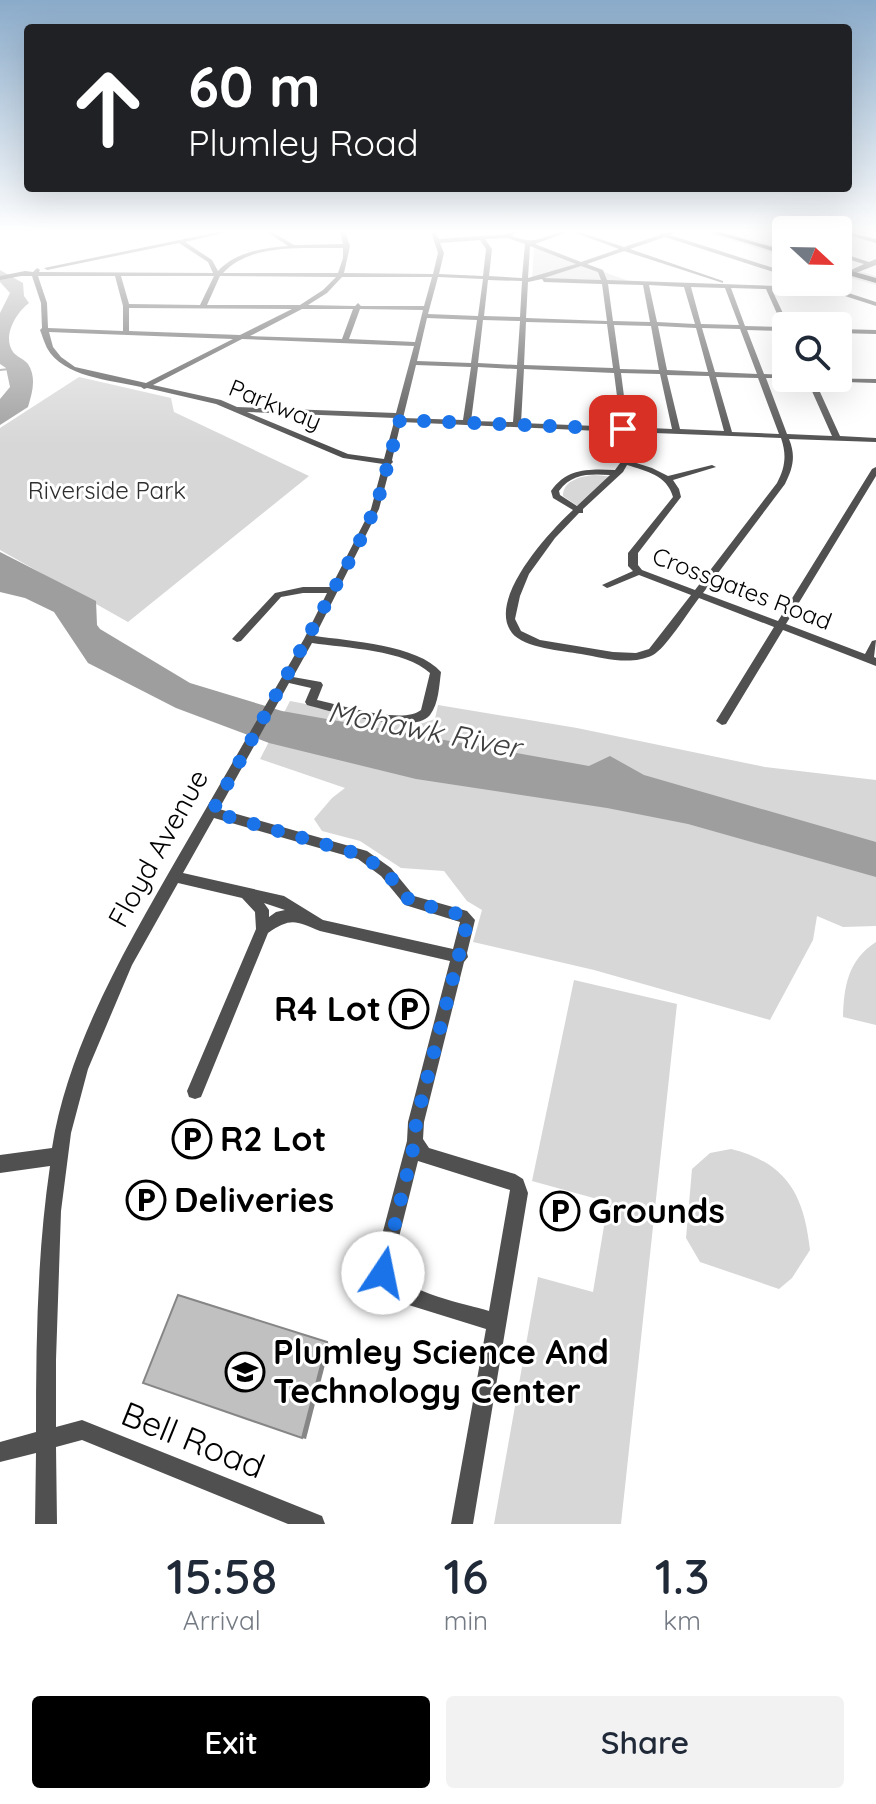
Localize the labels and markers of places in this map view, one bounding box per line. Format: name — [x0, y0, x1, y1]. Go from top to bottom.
pin — [589, 395, 657, 463]
place label: R4 Lot — [274, 987, 381, 1030]
parking icon: R4 Lot — [388, 988, 430, 1030]
place label: R2 Lot — [220, 1117, 326, 1160]
parking icon: R2 Lot — [171, 1118, 213, 1160]
place label: Deliveries — [174, 1178, 334, 1221]
parking icon: Deliveries — [125, 1179, 167, 1221]
place label: Grounds — [588, 1189, 725, 1232]
parking icon: Grounds — [539, 1190, 581, 1232]
place label: Plumley Science And Technology Center — [273, 1330, 609, 1412]
school or university icon: Plumley Science And Technology Center — [224, 1351, 266, 1393]

